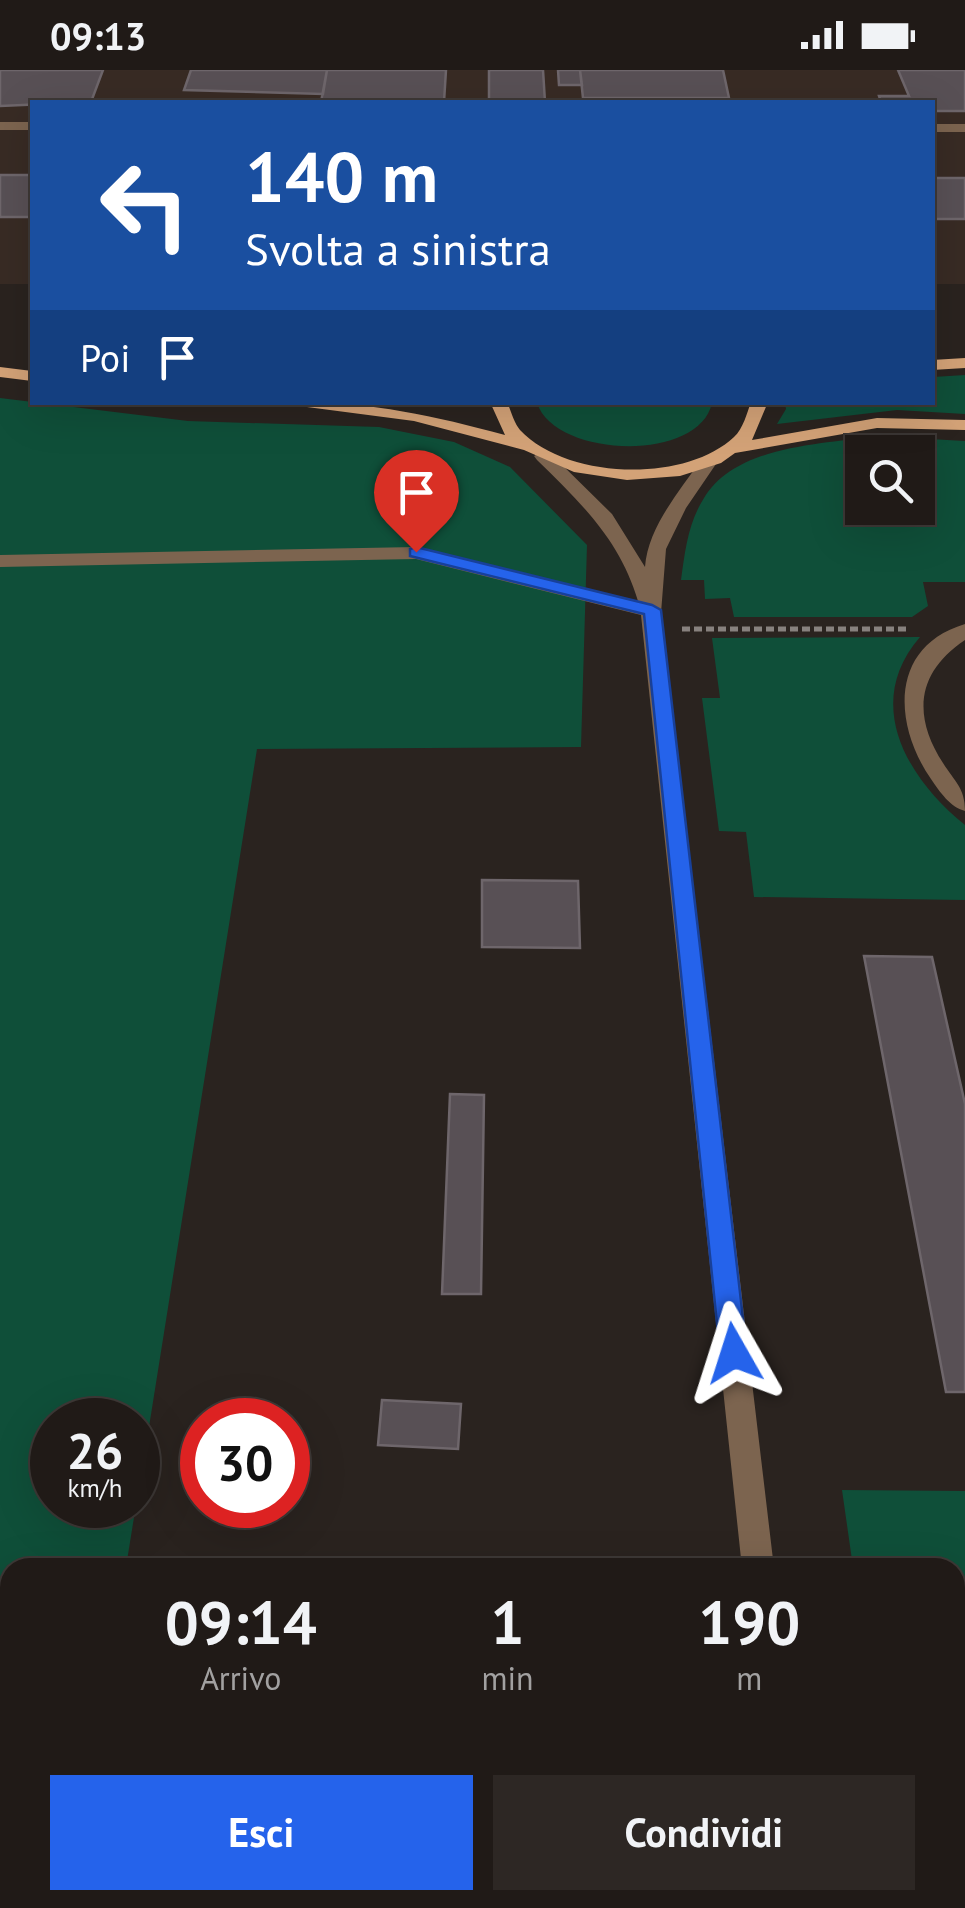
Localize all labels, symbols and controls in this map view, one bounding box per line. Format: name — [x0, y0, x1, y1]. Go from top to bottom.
text: 09:13 — [50, 11, 146, 60]
text: 140 m — [245, 131, 438, 221]
icon: left — [80, 140, 210, 270]
text: Svolta a sinistra — [245, 219, 551, 277]
icon: arrive — [150, 330, 205, 385]
text: Poi — [80, 333, 130, 382]
map controls — [845, 435, 935, 525]
button: search — [845, 435, 935, 525]
pin — [374, 450, 459, 553]
icon: arrive — [389, 465, 444, 520]
position arrow — [682, 1301, 786, 1405]
speed limit sign: 30 — [180, 1398, 310, 1528]
text: 26 — [67, 1418, 123, 1483]
text: km/h — [68, 1472, 122, 1504]
text: 09:14 — [165, 1583, 317, 1661]
text: 1 — [491, 1583, 525, 1661]
text: 190 — [698, 1583, 800, 1661]
text: Arrivo — [200, 1657, 281, 1699]
text: min — [482, 1657, 534, 1699]
text: m — [736, 1657, 762, 1699]
button: Esci — [50, 1775, 473, 1890]
button: Condividi — [493, 1775, 915, 1890]

